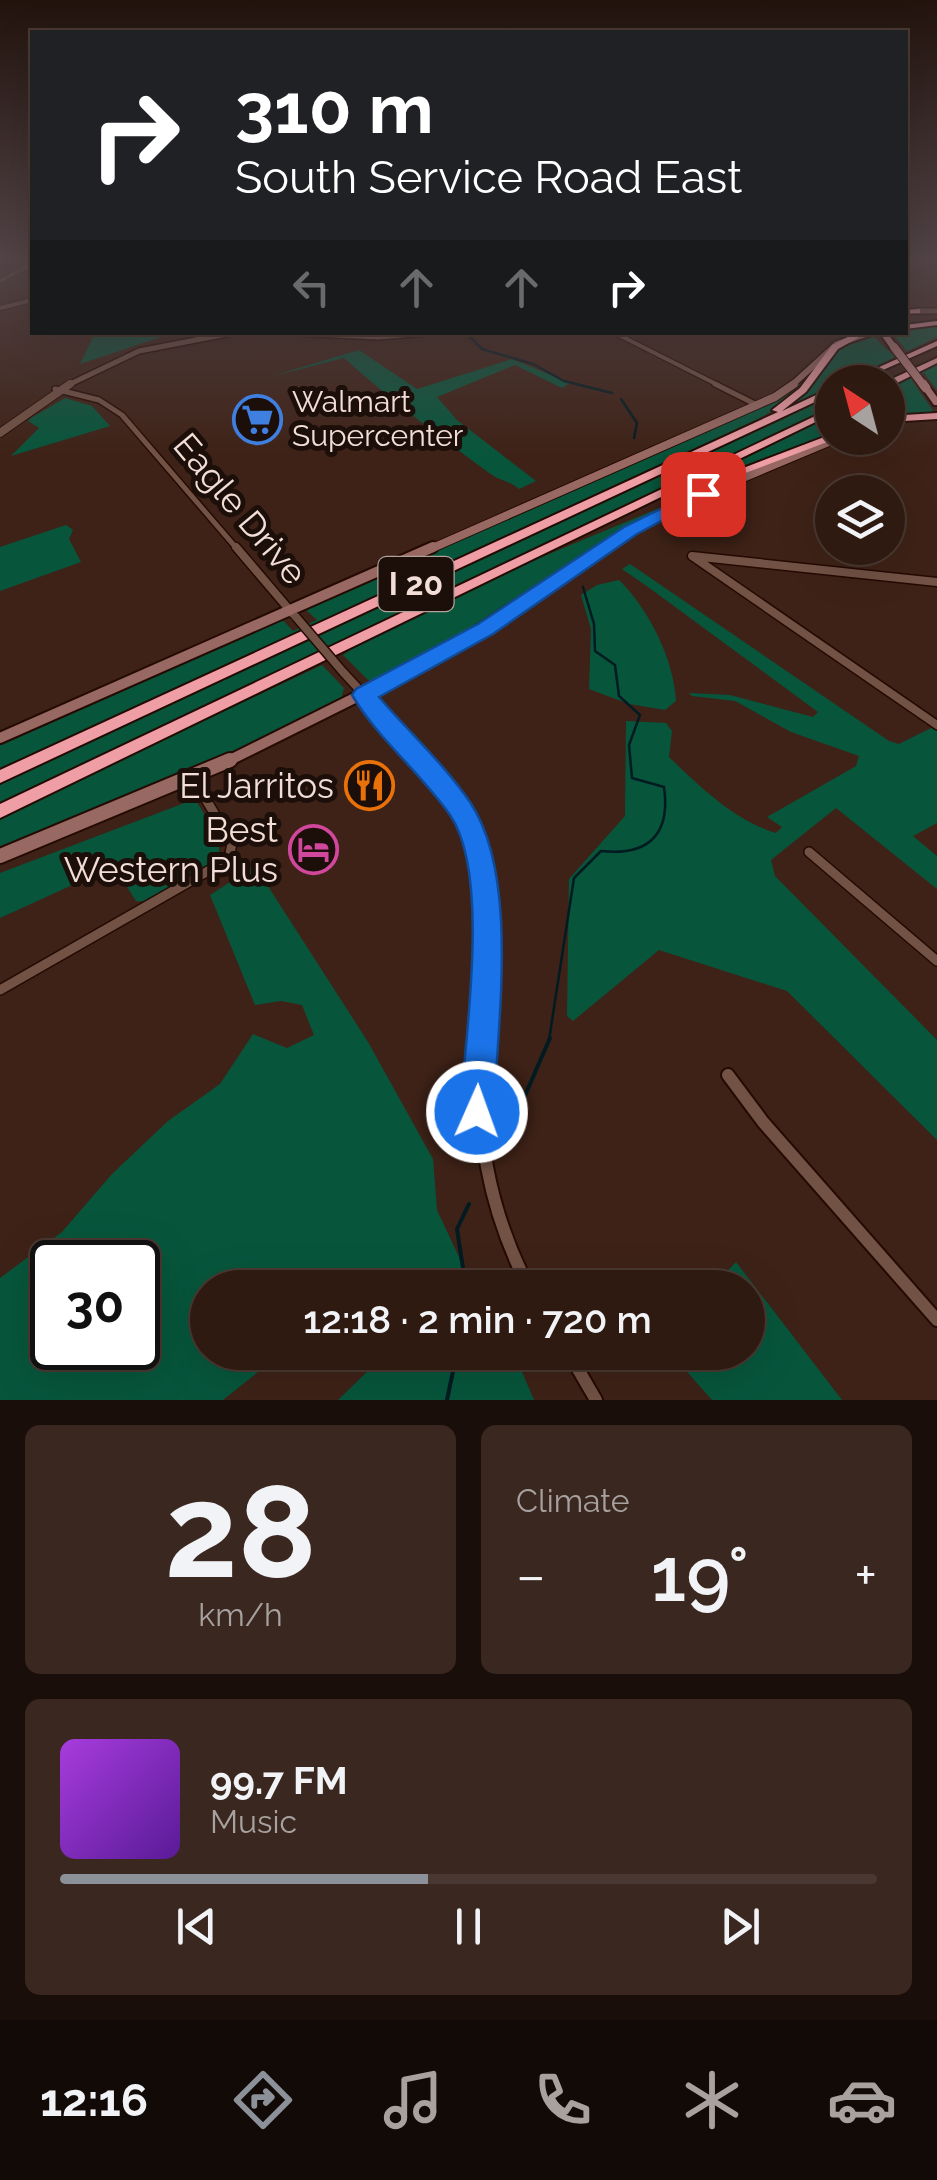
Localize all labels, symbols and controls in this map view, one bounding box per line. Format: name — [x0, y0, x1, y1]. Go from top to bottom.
text: 310 m — [235, 67, 434, 149]
icon: right — [70, 70, 200, 200]
text: South Service Road East — [235, 151, 742, 204]
icon: left — [284, 260, 339, 315]
icon: ahead — [389, 260, 444, 315]
icon: ahead — [494, 260, 549, 315]
icon: right — [599, 260, 654, 315]
north arrow — [815, 365, 905, 455]
map controls — [815, 365, 905, 565]
place label: Walmart Supercenter — [292, 384, 464, 453]
supermarket icon: Walmart Supercenter — [231, 393, 283, 445]
street label: Eagle Drive — [165, 425, 315, 592]
pin — [661, 452, 746, 537]
icon: arrive — [676, 467, 731, 522]
button: layers — [815, 475, 905, 565]
road number: I 20 — [378, 557, 454, 611]
restaurant icon: El Jarritos — [343, 760, 395, 812]
place label: El Jarritos — [179, 765, 334, 806]
place label: Best Western Plus — [64, 809, 278, 890]
hotel icon: Best Western Plus — [287, 824, 339, 876]
position arrow — [425, 1060, 529, 1164]
speed limit sign: 30 — [30, 1240, 160, 1370]
text: 12:18 · 2 min · 720 m — [303, 1297, 652, 1342]
text: 28 — [165, 1455, 316, 1607]
text: Climate — [516, 1482, 630, 1519]
text: 19° — [651, 1530, 749, 1619]
text: − — [516, 1543, 546, 1608]
text: + — [854, 1543, 877, 1608]
text: km/h — [198, 1596, 283, 1633]
text: 99.7 FM — [210, 1758, 348, 1803]
text: Music — [210, 1803, 297, 1840]
icon: previous — [169, 1899, 224, 1954]
icon: pause — [441, 1899, 496, 1954]
icon: next — [713, 1899, 768, 1954]
icon: directions — [228, 2065, 298, 2135]
icon: music — [378, 2065, 448, 2135]
icon: phone — [528, 2065, 598, 2135]
icon: climate — [677, 2065, 747, 2135]
icon: car — [827, 2065, 897, 2135]
text: 12:16 — [40, 2074, 148, 2127]

